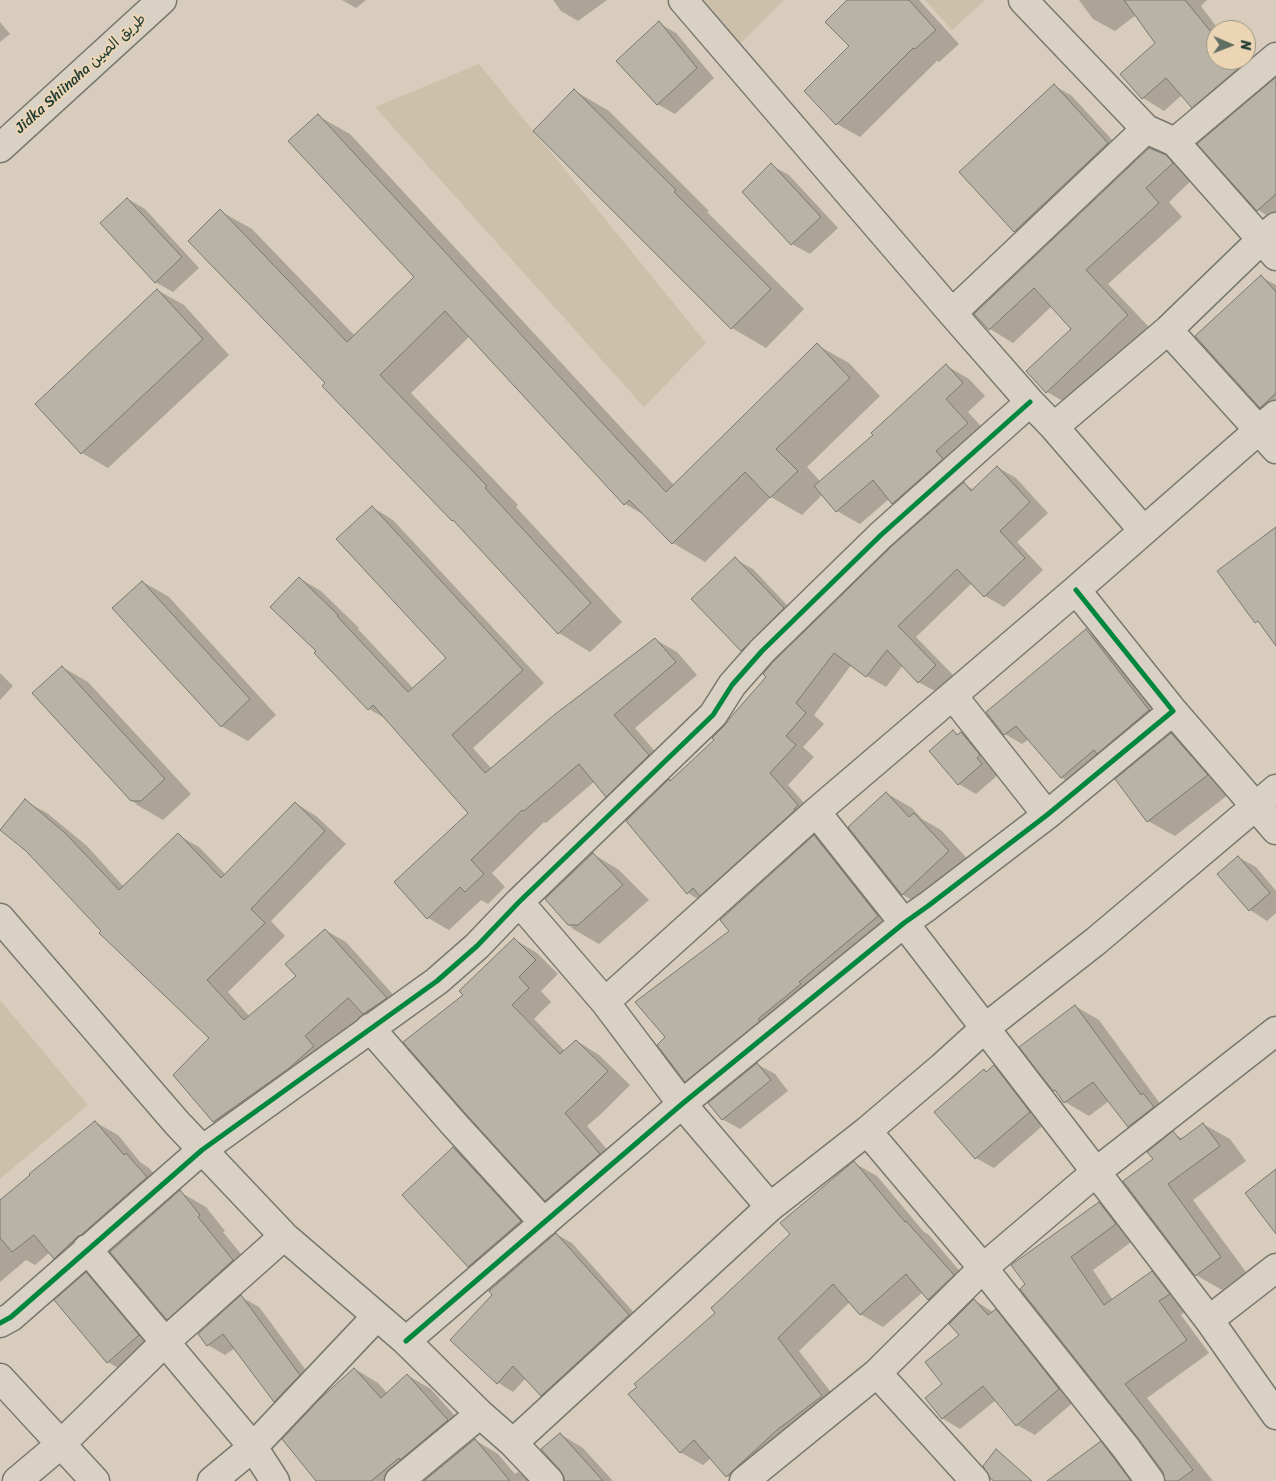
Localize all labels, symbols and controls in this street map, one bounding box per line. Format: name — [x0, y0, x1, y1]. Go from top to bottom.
street label: Jidka Shiinaha طريق الصين — [12, 10, 150, 138]
north arrow — [1206, 20, 1256, 70]
text: N — [1233, 40, 1258, 50]

